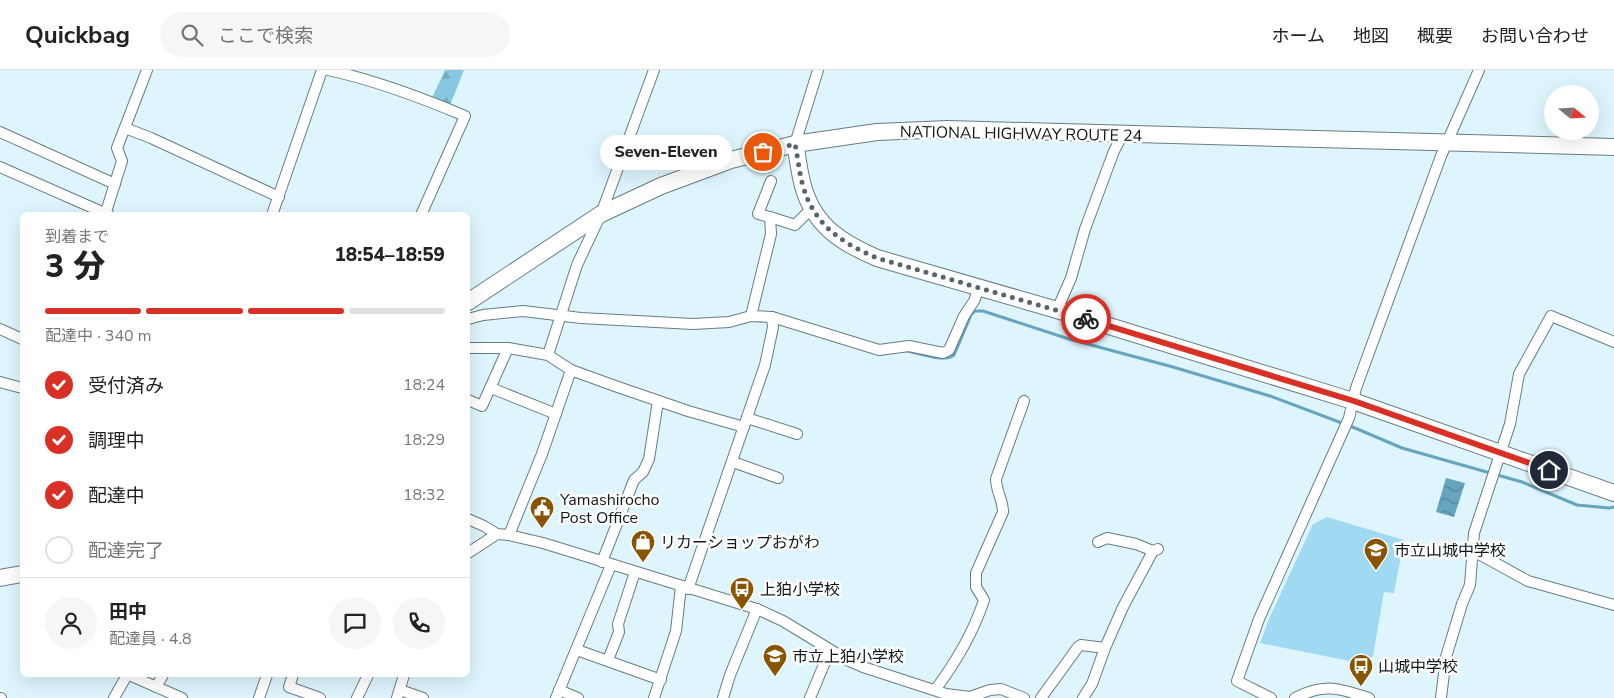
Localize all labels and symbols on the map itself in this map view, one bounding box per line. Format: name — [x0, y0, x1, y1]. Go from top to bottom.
north arrow — [1544, 85, 1599, 140]
street label: NATIONAL HIGHWAY ROUTE 24 — [900, 121, 1143, 147]
pin — [742, 131, 784, 173]
callout: Seven-Eleven — [600, 134, 733, 170]
courier — [1061, 294, 1111, 344]
pin — [1528, 449, 1570, 491]
place label: Yamashirocho Post Office — [559, 489, 659, 529]
public building icon: Yamashirocho Post Office — [529, 495, 555, 529]
shop icon: リカーショップおがわ — [630, 529, 656, 563]
place label: リカーショップおがわ — [660, 532, 820, 554]
school or university icon: 市立山城中学校 — [1363, 537, 1389, 571]
place label: 市立山城中学校 — [1394, 540, 1506, 562]
bus stop icon: 上狛小学校 — [729, 576, 755, 610]
place label: 上狛小学校 — [760, 579, 840, 601]
school or university icon: 市立上狛小学校 — [762, 643, 788, 677]
place label: 市立上狛小学校 — [792, 646, 904, 668]
bus stop icon: 山城中学校 — [1348, 653, 1374, 687]
place label: 山城中学校 — [1378, 656, 1458, 678]

